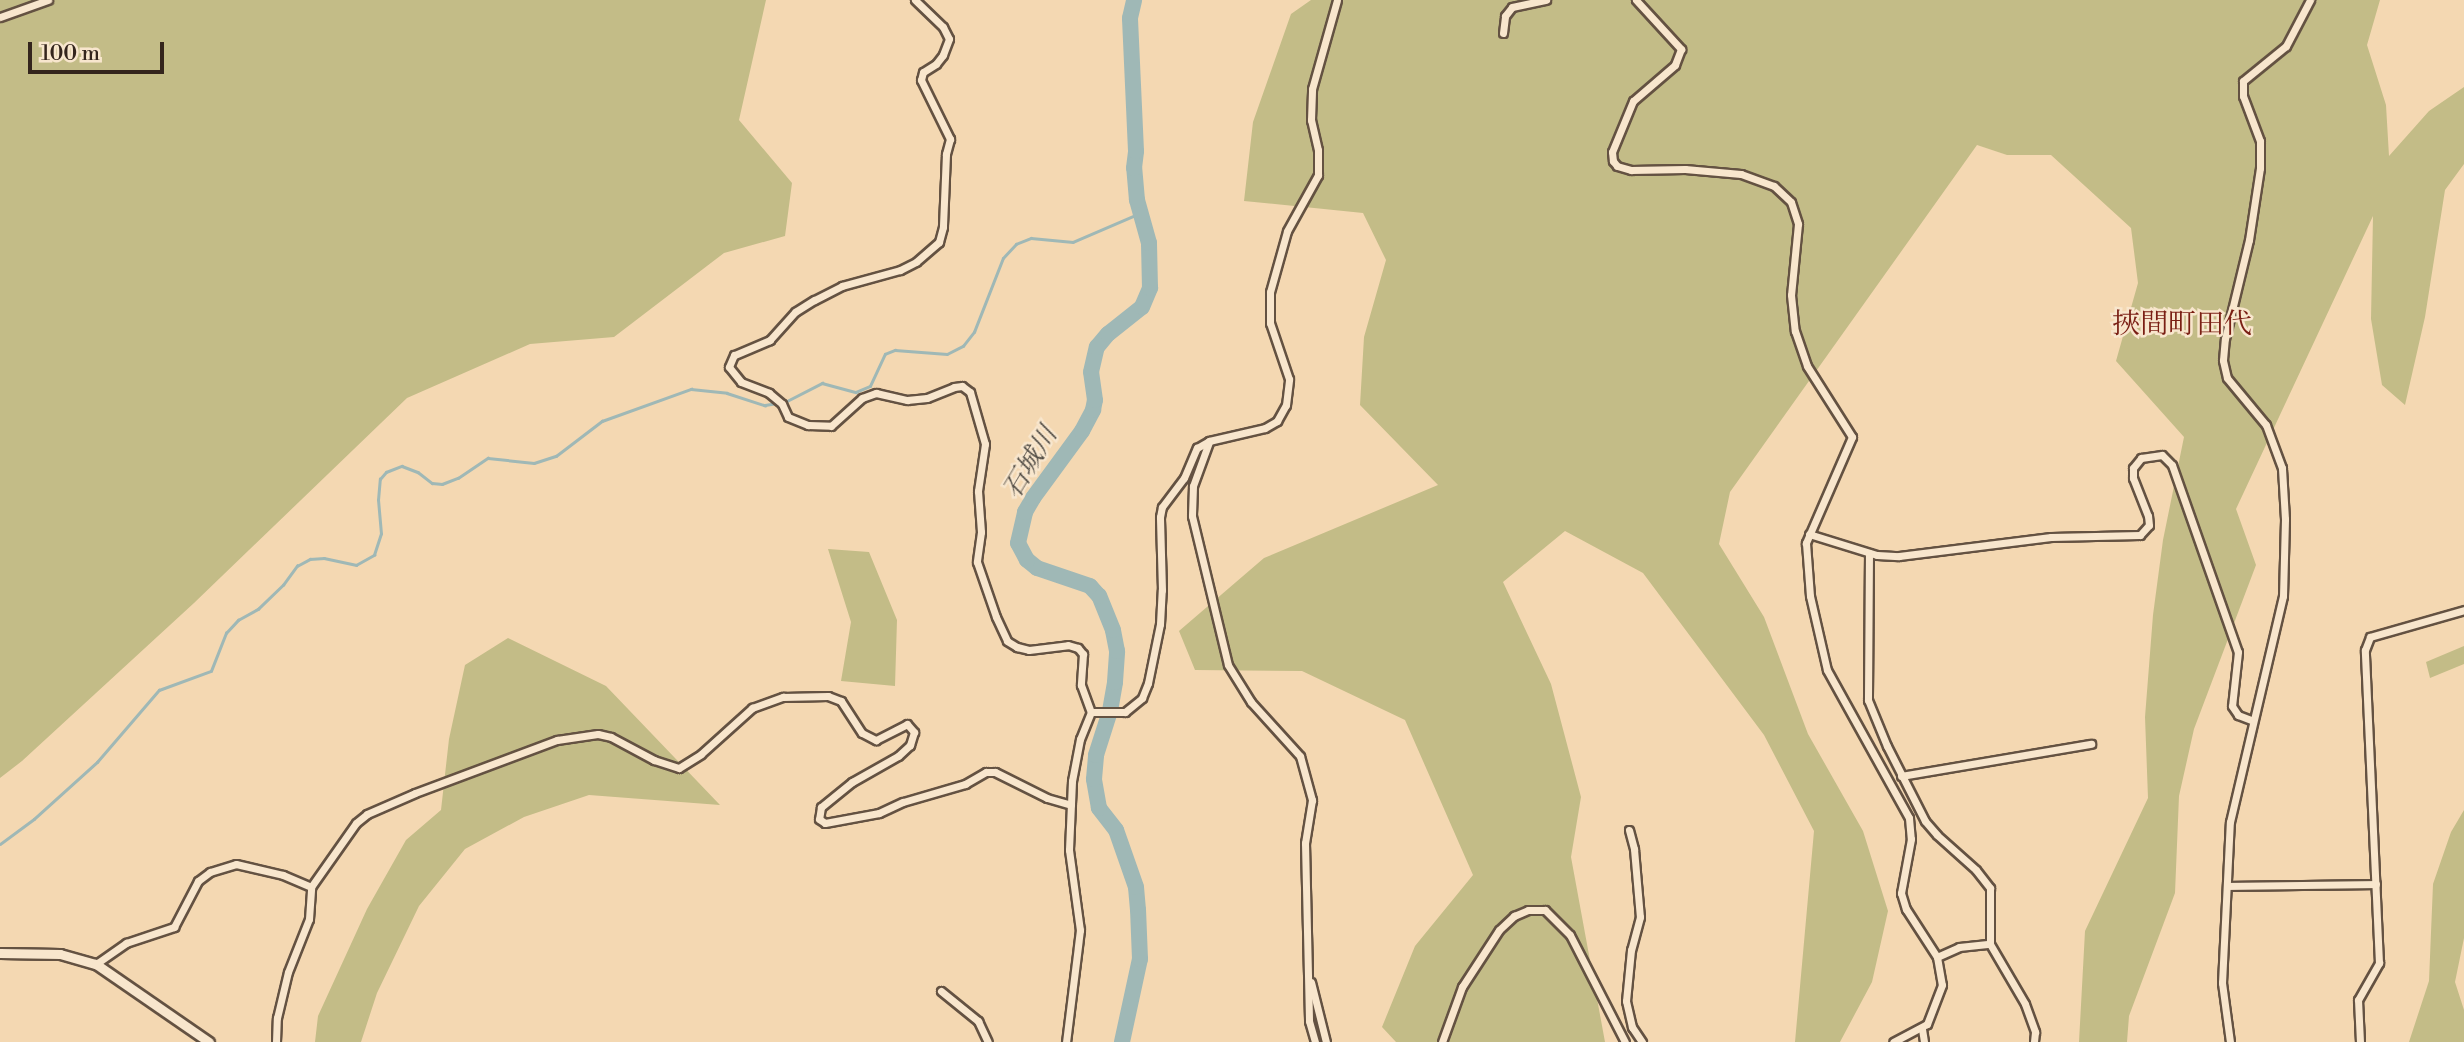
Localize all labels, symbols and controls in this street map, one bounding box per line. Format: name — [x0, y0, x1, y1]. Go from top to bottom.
scale bar — [32, 28, 168, 72]
text: 100 m — [41, 41, 100, 67]
district label: 挾間町田代 — [2112, 308, 2252, 342]
water label: 石城川 — [998, 422, 1064, 504]

